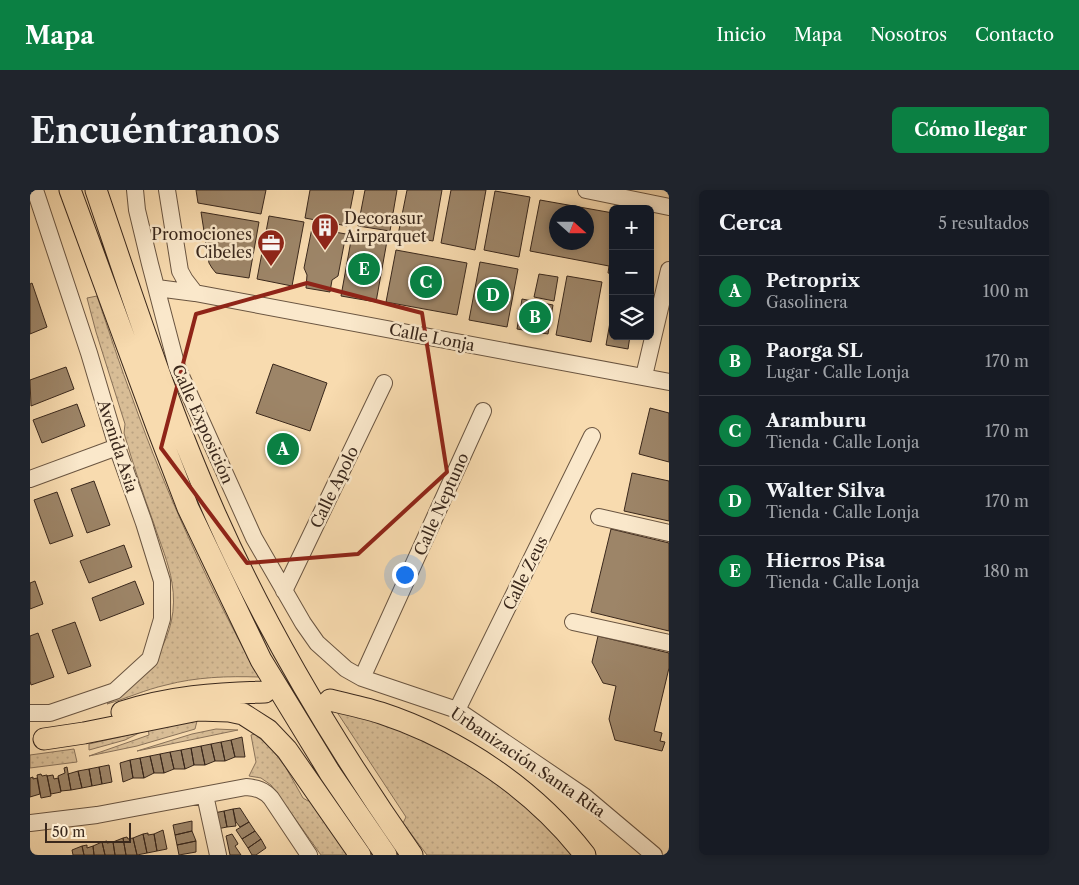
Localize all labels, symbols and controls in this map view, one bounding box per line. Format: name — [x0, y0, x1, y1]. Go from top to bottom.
text: Mapa — [25, 21, 94, 50]
text: Inicio — [717, 24, 766, 46]
text: Mapa — [794, 24, 842, 46]
text: Nosotros — [870, 24, 947, 46]
text: Contacto — [975, 24, 1054, 46]
button: Cómo llegar — [892, 107, 1049, 153]
text: Encuéntranos — [30, 109, 280, 152]
north arrow — [549, 205, 594, 250]
map controls — [609, 205, 654, 340]
button: + — [609, 205, 654, 250]
place label: Decorasur Airparquet — [343, 208, 427, 246]
text: Cerca — [719, 210, 782, 235]
building icon: Decorasur Airparquet — [310, 212, 340, 251]
text: 5 resultados — [938, 213, 1029, 233]
place label: Promociones Cibeles — [151, 224, 252, 262]
office icon: Promociones Cibeles — [256, 228, 286, 267]
pin: E — [348, 250, 380, 288]
button: − — [609, 250, 654, 295]
pin: C — [410, 263, 442, 301]
text: Petroprix — [766, 269, 860, 292]
pin: D — [477, 276, 509, 314]
text: A — [729, 281, 741, 301]
text: 100 m — [983, 281, 1029, 301]
text: Gasolinera — [766, 292, 848, 312]
button: layers — [609, 295, 654, 340]
pin: B — [519, 298, 551, 336]
street label: Calle Lonja — [387, 319, 477, 355]
text: Paorga SL — [766, 339, 863, 362]
text: B — [729, 351, 741, 371]
text: 170 m — [985, 351, 1029, 371]
street label: Calle Exposición — [168, 361, 238, 487]
text: Lugar · Calle Lonja — [766, 362, 909, 382]
street label: Avenida Asia — [93, 396, 143, 496]
text: Aramburu — [766, 409, 867, 432]
text: C — [729, 421, 741, 441]
text: 170 m — [985, 421, 1029, 441]
pin: A — [267, 430, 299, 468]
text: Tienda · Calle Lonja — [766, 432, 919, 452]
street label: Calle Apolo — [306, 442, 363, 531]
street label: Calle Neptuno — [409, 449, 473, 559]
text: Walter Silva — [766, 479, 885, 502]
text: D — [728, 491, 742, 511]
text: 170 m — [985, 491, 1029, 511]
text: Tienda · Calle Lonja — [766, 502, 919, 522]
street label: Calle Zeus — [498, 533, 552, 613]
text: Hierros Pisa — [766, 549, 885, 572]
text: E — [729, 561, 741, 581]
text: 180 m — [983, 561, 1029, 581]
your location — [392, 562, 418, 588]
text: Tienda · Calle Lonja — [766, 572, 919, 592]
street label: Urbanización Santa Rita — [447, 703, 610, 822]
scale bar — [45, 820, 131, 843]
text: 50 m — [52, 823, 85, 841]

